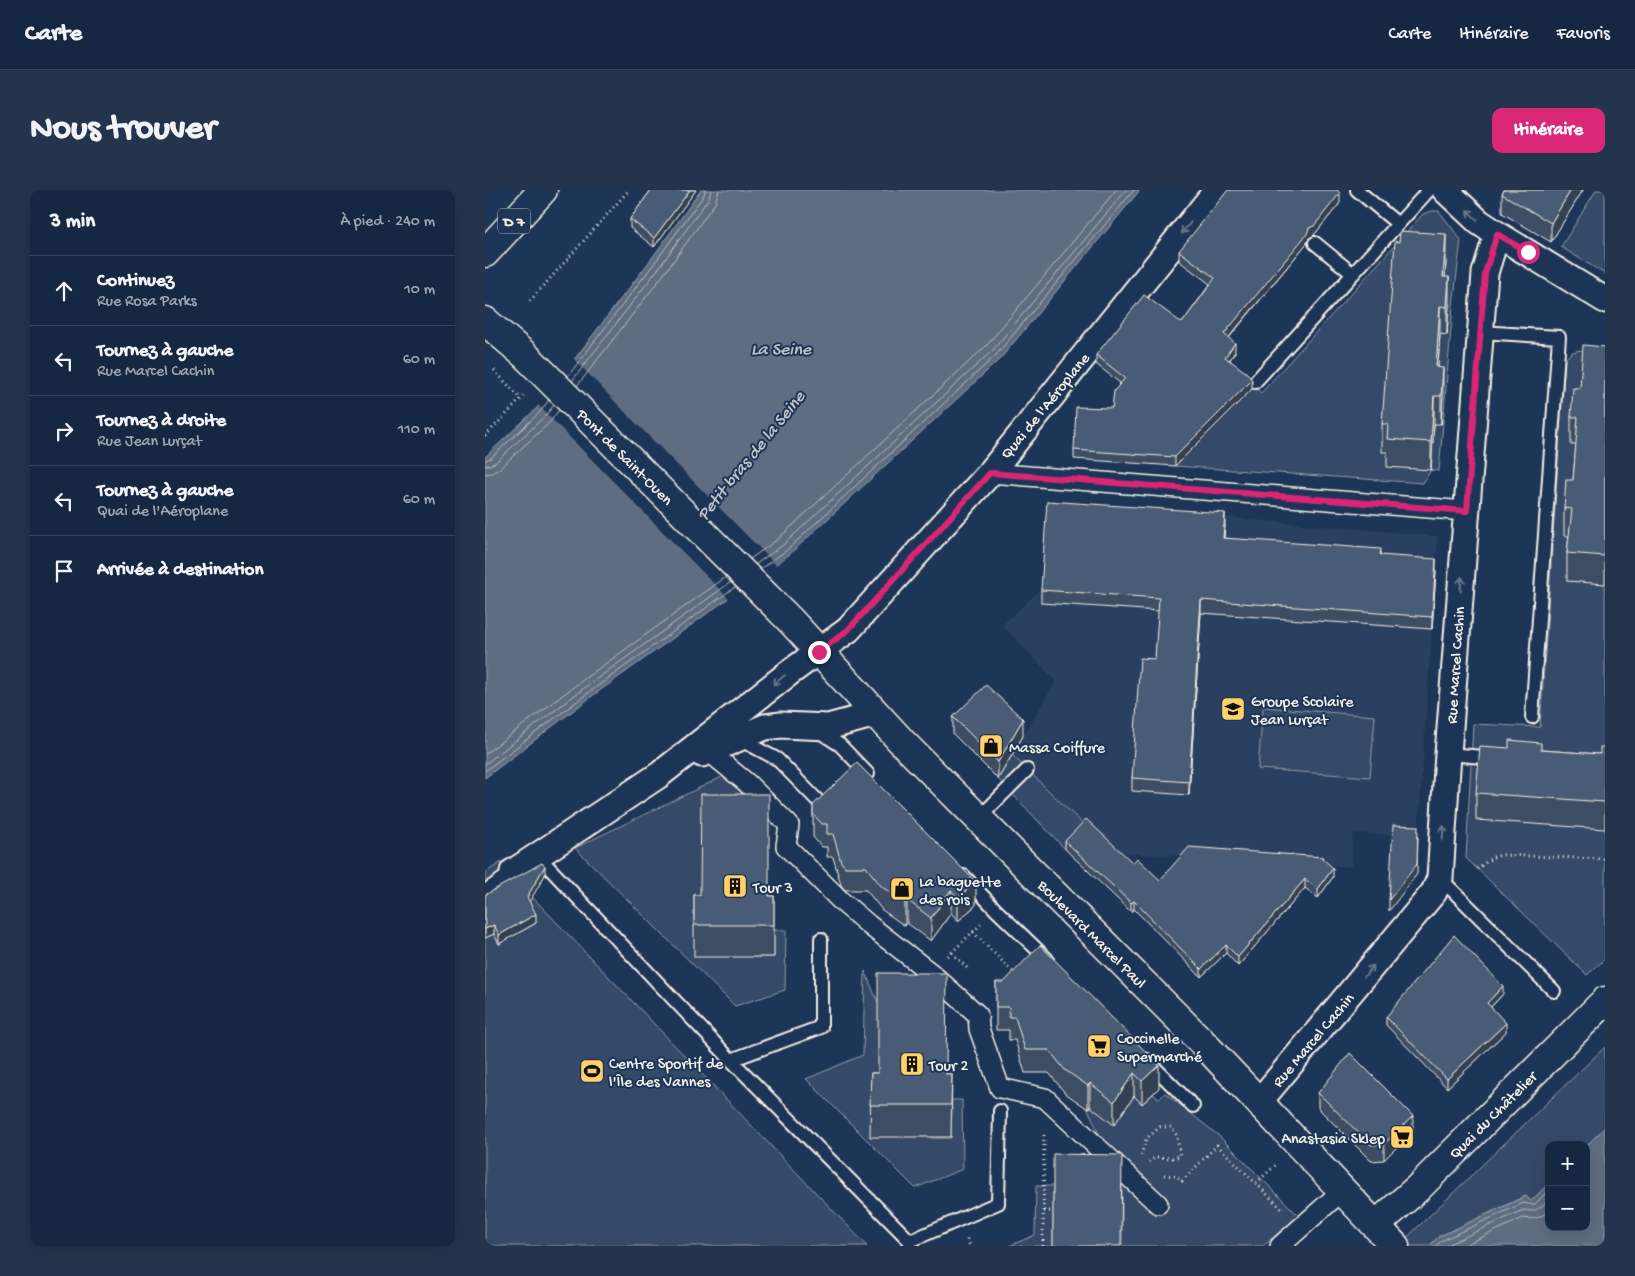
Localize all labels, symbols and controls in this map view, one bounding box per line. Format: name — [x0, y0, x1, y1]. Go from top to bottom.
text: Carte — [25, 20, 82, 49]
text: Carte — [1388, 24, 1431, 45]
text: Itinéraire — [1459, 24, 1529, 45]
text: Favoris — [1557, 24, 1610, 45]
button: Itinéraire — [1492, 108, 1605, 153]
text: Nous trouver — [30, 110, 216, 151]
road number: D 7 — [498, 208, 530, 234]
one-way arrow — [1465, 209, 1478, 221]
text: 3 min — [50, 210, 95, 235]
text: À pied · 240 m — [341, 213, 435, 232]
one-way arrow — [1181, 221, 1192, 234]
route start — [1517, 241, 1540, 264]
text: Continuez — [97, 270, 174, 293]
icon: ahead — [50, 277, 78, 305]
text: 10 m — [404, 281, 435, 300]
text: Rue Rosa Parks — [97, 293, 197, 312]
text: Tournez à gauche — [97, 340, 233, 363]
water label: La Seine — [751, 340, 812, 361]
icon: left — [50, 347, 78, 375]
street label: Quai de l'Aéroplane — [998, 350, 1096, 464]
text: 60 m — [403, 351, 435, 370]
text: Rue Marcel Cachin — [97, 363, 214, 382]
water label: Petit bras de la Seine — [693, 387, 811, 526]
street label: Pont de Saint-Ouen — [571, 406, 676, 511]
text: Tournez à droite — [97, 410, 226, 433]
icon: right — [50, 417, 78, 445]
text: 110 m — [398, 421, 435, 440]
text: Rue Jean Lurçat — [97, 433, 202, 452]
text: Tournez à gauche — [97, 480, 233, 503]
icon: left — [50, 487, 78, 515]
text: 60 m — [403, 491, 435, 510]
text: Quai de l'Aéroplane — [97, 503, 228, 522]
icon: arrive — [50, 557, 78, 585]
text: Arrivée à destination — [97, 559, 263, 582]
one-way arrow — [1456, 576, 1465, 592]
street label: Rue Marcel Cachin — [1444, 606, 1471, 724]
route end — [808, 641, 831, 664]
one-way arrow — [773, 675, 786, 686]
place label: Groupe Scolaire Jean Lurçat — [1251, 694, 1354, 731]
school or university icon: Groupe Scolaire Jean Lurçat — [1220, 696, 1246, 722]
shop icon: Massa Coiffure — [978, 733, 1004, 759]
place label: Massa Coiffure — [1009, 740, 1106, 759]
one-way arrow — [1439, 825, 1448, 841]
building icon: Tour 3 — [722, 873, 748, 899]
place label: La baguette des rois — [919, 874, 1002, 911]
shop icon: La baguette des rois — [889, 876, 915, 902]
street label: Boulevard Marcel Paul — [1032, 876, 1149, 994]
place label: Tour 3 — [752, 880, 793, 899]
one-way arrow — [1363, 964, 1374, 977]
street label: Rue Marcel Cachin — [1270, 990, 1360, 1092]
place label: Coccinelle Supermarché — [1117, 1031, 1203, 1068]
supermarket icon: Coccinelle Supermarché — [1086, 1033, 1112, 1059]
building icon: Tour 2 — [899, 1051, 925, 1077]
place label: Centre Sportif de l'Île des Vannes — [609, 1056, 724, 1093]
sports icon: Centre Sportif de l'Île des Vannes — [579, 1058, 605, 1084]
place label: Tour 2 — [928, 1058, 968, 1077]
street label: Quai du Châtelier — [1446, 1067, 1543, 1165]
supermarket icon: Anastasia Sklep — [1389, 1124, 1415, 1150]
place label: Anastasia Sklep — [1282, 1131, 1385, 1150]
map controls — [1545, 1141, 1590, 1231]
button: + — [1545, 1141, 1590, 1186]
button: − — [1545, 1186, 1590, 1231]

